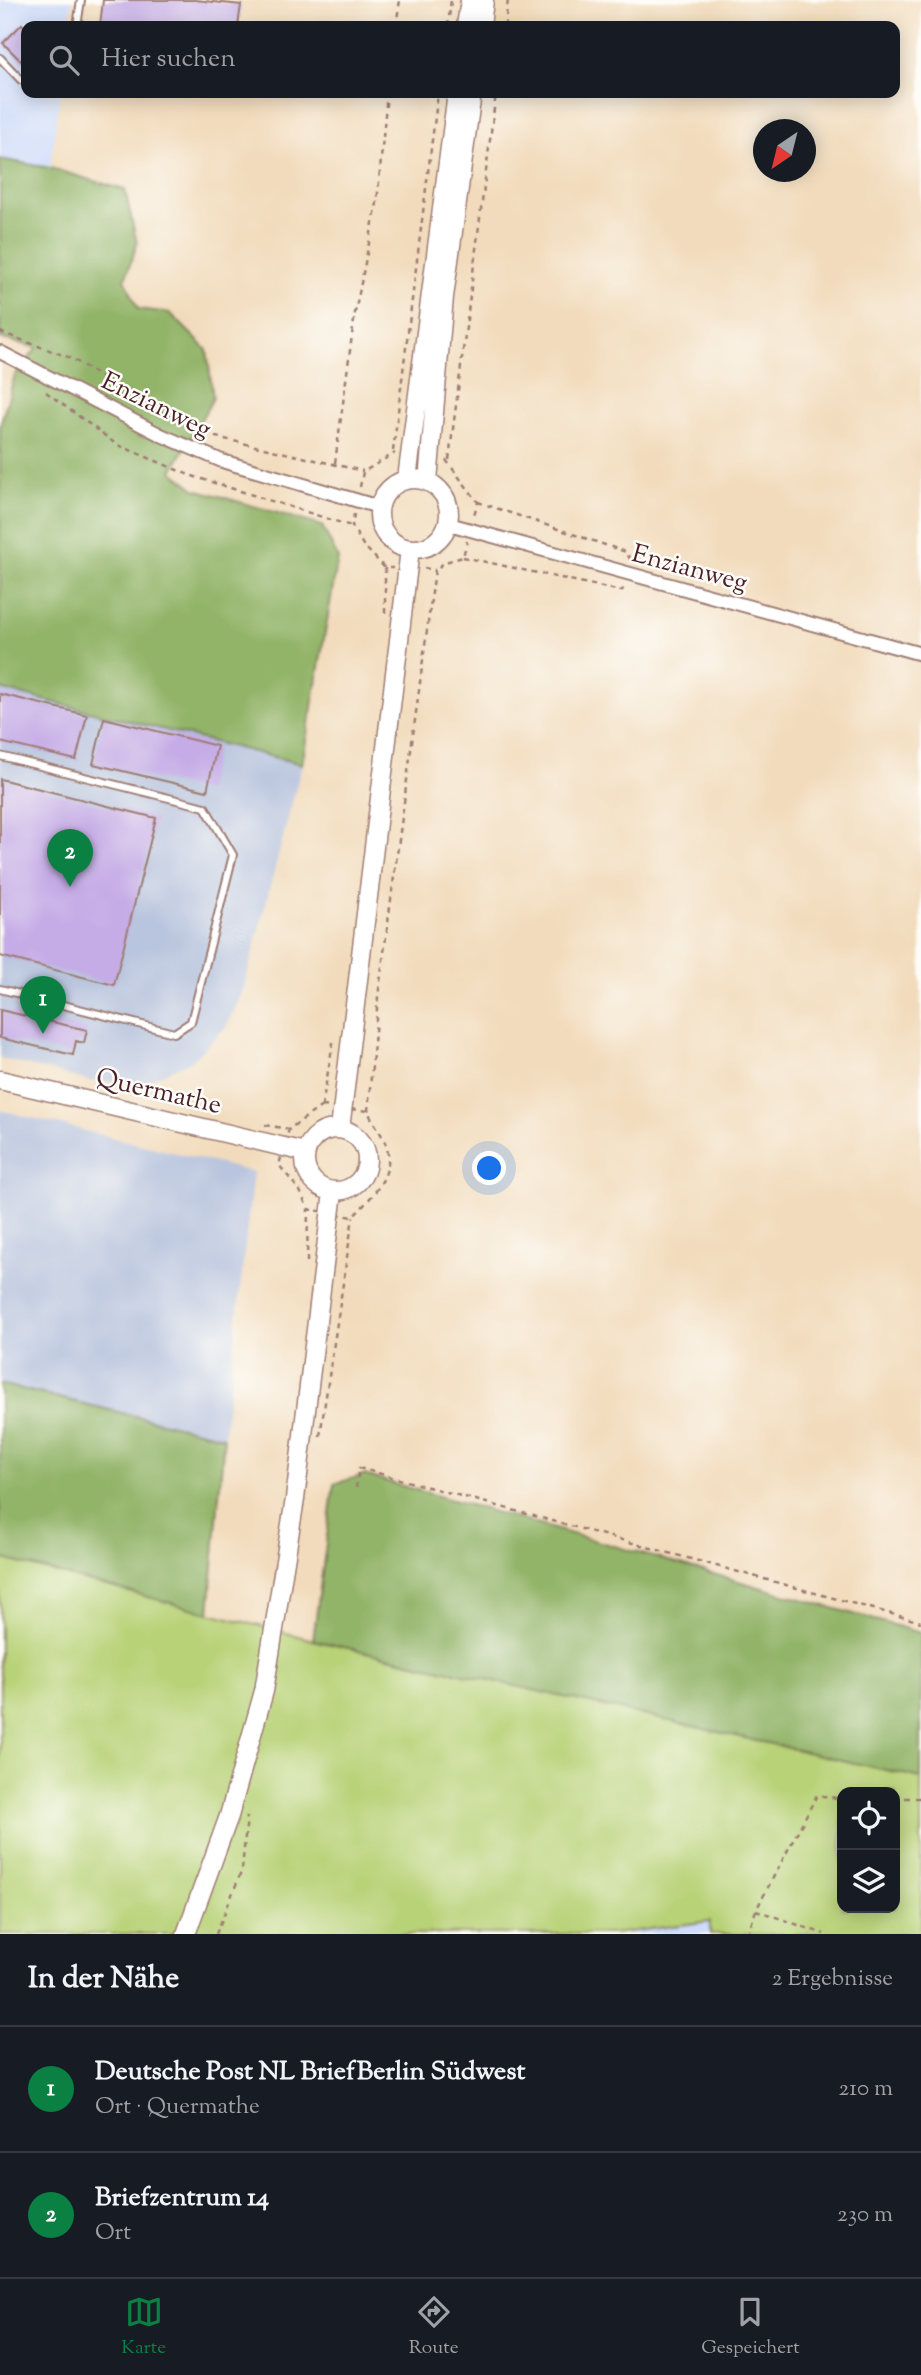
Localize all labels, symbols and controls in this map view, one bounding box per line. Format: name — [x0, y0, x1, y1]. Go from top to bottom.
search box — [21, 21, 900, 98]
icon: search — [45, 41, 83, 79]
text: Hier suchen — [101, 41, 236, 78]
north arrow — [753, 119, 816, 182]
street label: Enzianweg — [95, 364, 217, 449]
street label: Enzianweg — [627, 536, 751, 603]
pin: 2 — [47, 829, 93, 887]
pin: 1 — [20, 976, 66, 1034]
street label: Quermathe — [92, 1060, 225, 1125]
your location — [472, 1151, 506, 1185]
map controls — [837, 1787, 900, 1913]
button: locate — [837, 1787, 900, 1850]
button: layers — [837, 1850, 900, 1913]
text: In der Nähe — [28, 1958, 179, 2001]
text: 2 Ergebnisse — [772, 1963, 893, 1996]
text: Deutsche Post NL BriefBerlin Südwest — [95, 2054, 525, 2091]
text: 1 — [47, 2073, 55, 2106]
text: 210 m — [839, 2073, 893, 2106]
text: Ort · Quermathe — [95, 2091, 260, 2124]
text: Briefzentrum 14 — [95, 2180, 269, 2217]
text: 2 — [46, 2199, 56, 2232]
text: 230 m — [837, 2199, 893, 2232]
text: Ort — [95, 2217, 131, 2250]
tab: Karte — [121, 2293, 166, 2362]
tab: Route — [409, 2293, 459, 2362]
tab: Gespeichert — [701, 2293, 800, 2362]

